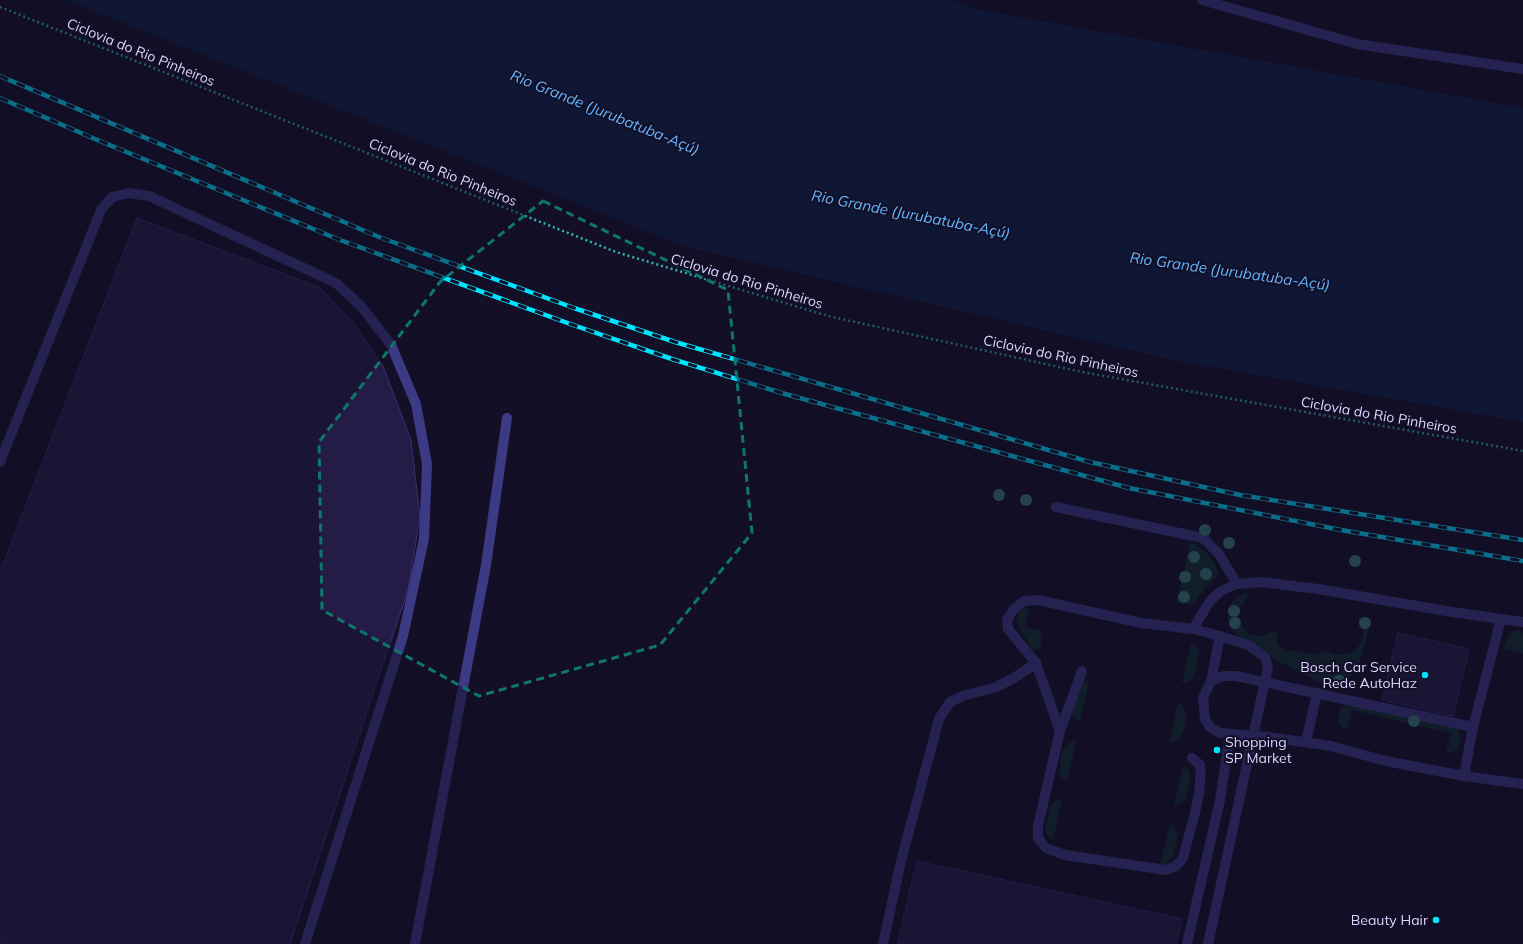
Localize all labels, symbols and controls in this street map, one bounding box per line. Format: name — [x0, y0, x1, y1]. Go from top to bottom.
street label: Ciclovia do Rio Pinheiros — [64, 14, 218, 90]
water label: Rio Grande (Jurubatuba-Açú) — [508, 65, 702, 159]
street label: Ciclovia do Rio Pinheiros — [366, 134, 520, 210]
water label: Rio Grande (Jurubatuba-Açú) — [810, 185, 1012, 243]
water label: Rio Grande (Jurubatuba-Açú) — [1129, 248, 1331, 294]
street label: Ciclovia do Rio Pinheiros — [669, 249, 825, 313]
street label: Ciclovia do Rio Pinheiros — [982, 331, 1140, 381]
street label: Ciclovia do Rio Pinheiros — [1299, 392, 1459, 438]
place label: Bosch Car Service Rede AutoHaz — [1300, 658, 1417, 692]
marker: Bosch Car Service Rede AutoHaz — [1420, 670, 1430, 680]
place label: Shopping SP Market — [1225, 733, 1292, 767]
marker: Shopping SP Market — [1212, 745, 1222, 755]
place label: Beauty Hair — [1351, 911, 1429, 929]
marker: Beauty Hair — [1431, 915, 1441, 925]

